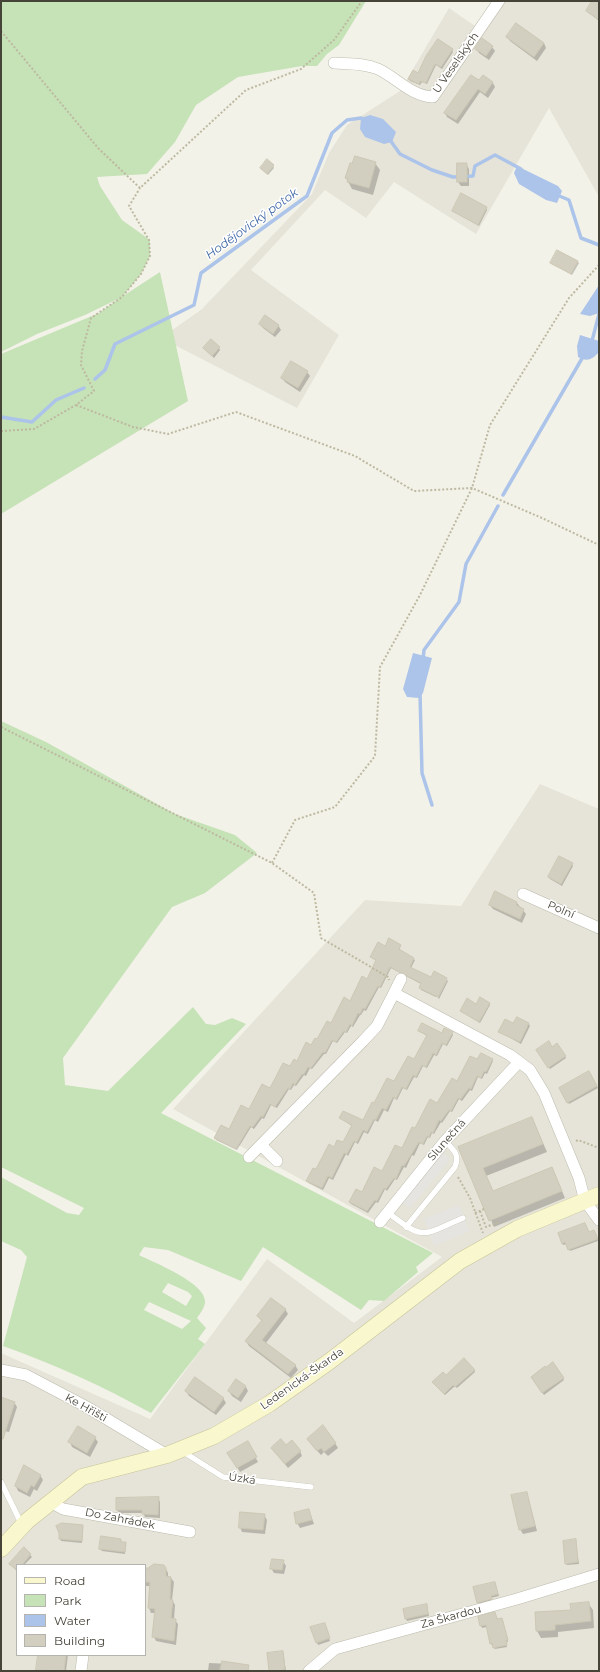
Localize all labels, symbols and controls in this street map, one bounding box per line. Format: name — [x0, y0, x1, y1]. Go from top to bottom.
street label: U Veselských — [430, 30, 482, 96]
water label: Hodějovický potok — [203, 186, 301, 262]
street label: Polní — [546, 898, 576, 922]
street label: Slunečná — [425, 1116, 469, 1164]
street label: Ledenická-Škarda — [258, 1345, 346, 1413]
street label: Ke Hřišti — [63, 1391, 109, 1425]
street label: Úzká — [228, 1471, 256, 1487]
street label: Do Zahrádek — [84, 1506, 156, 1532]
legend — [16, 1564, 146, 1656]
text: Road — [54, 1573, 85, 1588]
text: Park — [54, 1593, 81, 1608]
street label: Za Škardou — [419, 1603, 483, 1631]
text: Water — [54, 1613, 90, 1628]
text: Building — [54, 1633, 105, 1648]

